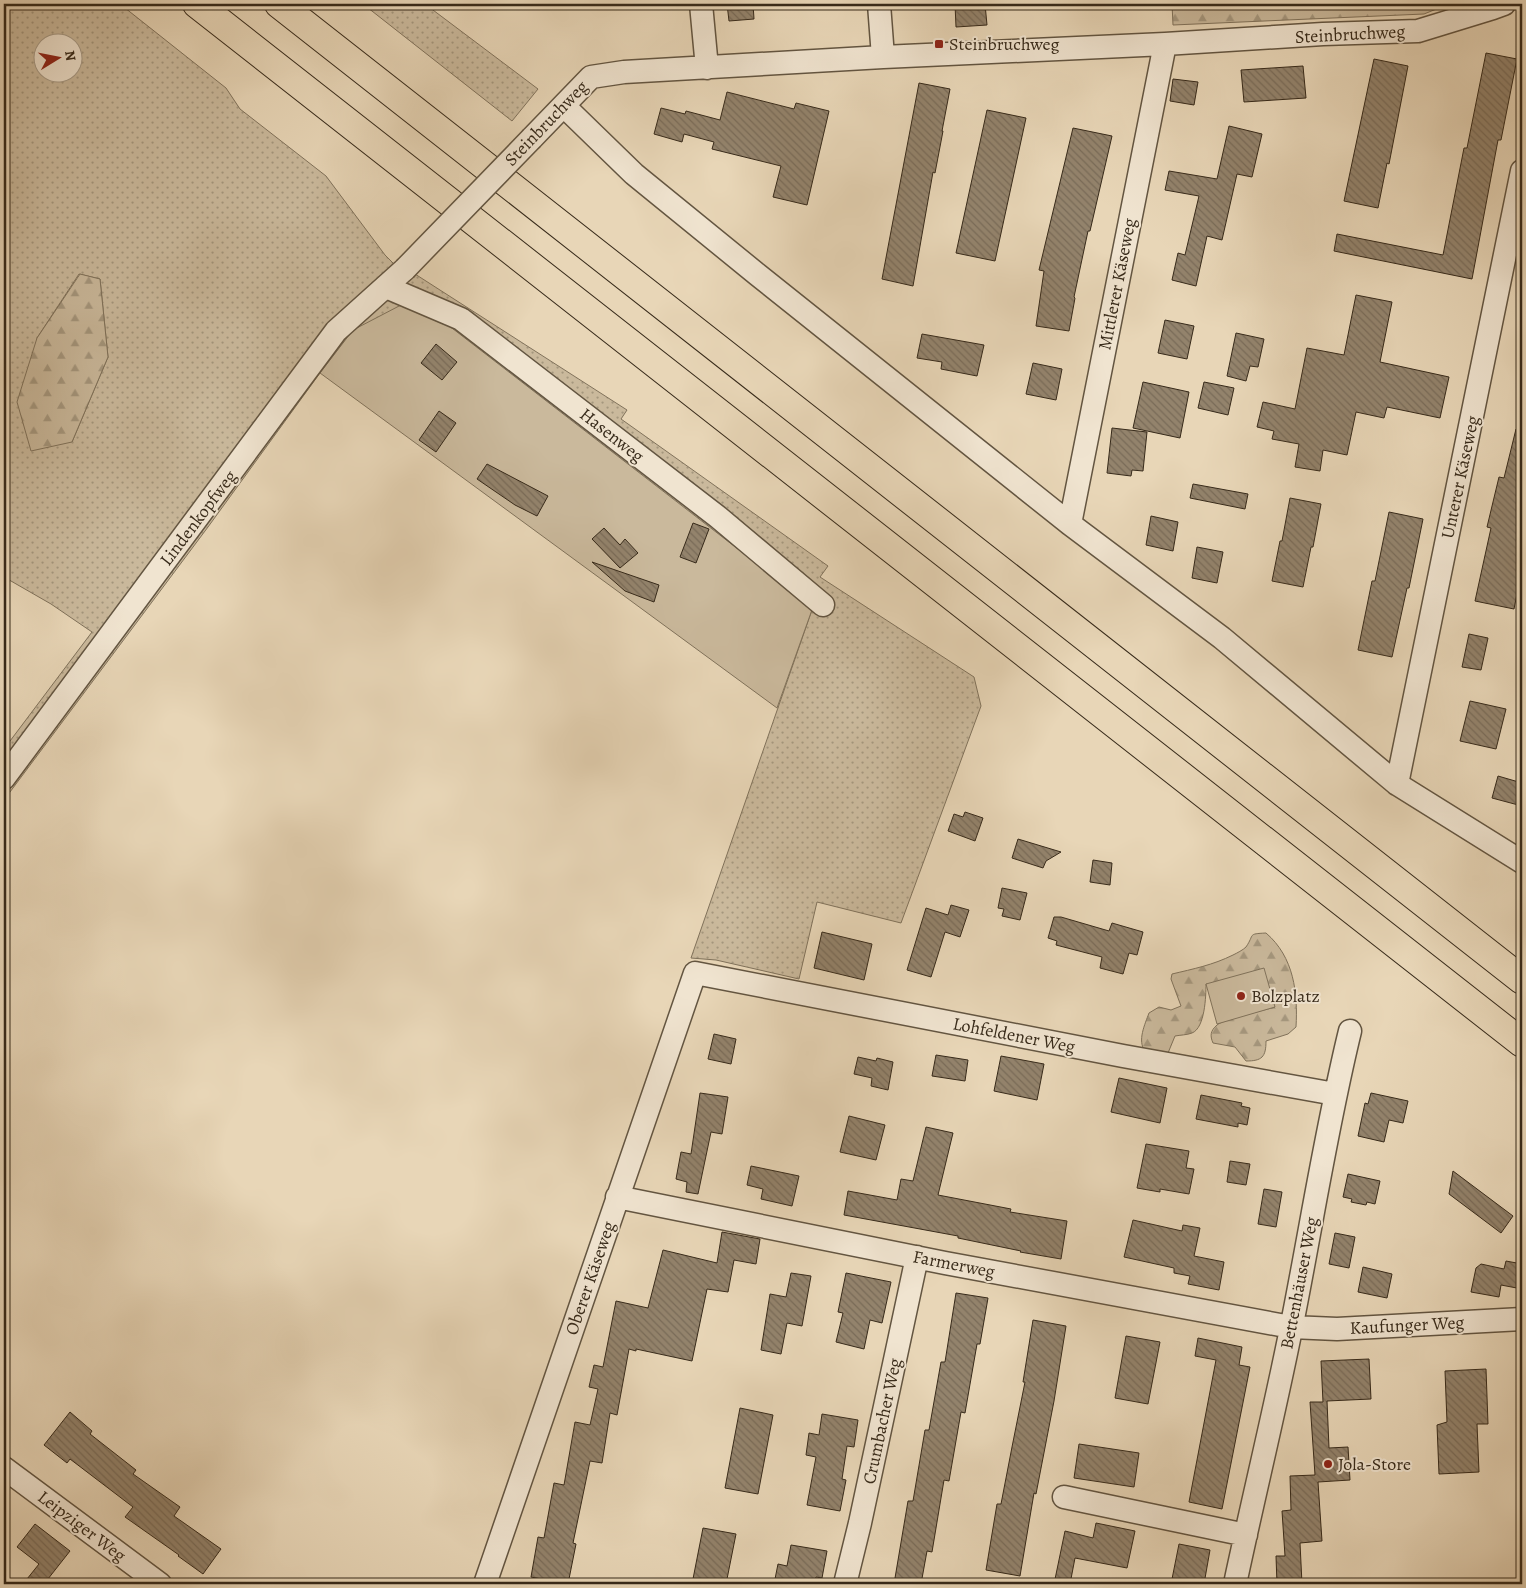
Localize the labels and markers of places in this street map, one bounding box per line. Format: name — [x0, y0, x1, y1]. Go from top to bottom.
place label: Steinbruchweg — [949, 32, 1059, 56]
marker: Steinbruchweg — [933, 38, 945, 50]
place label: Bolzplatz — [1251, 984, 1320, 1008]
marker: Bolzplatz — [1235, 990, 1247, 1002]
place label: Jola-Store — [1338, 1452, 1411, 1476]
marker: Jola-Store — [1322, 1458, 1334, 1470]

